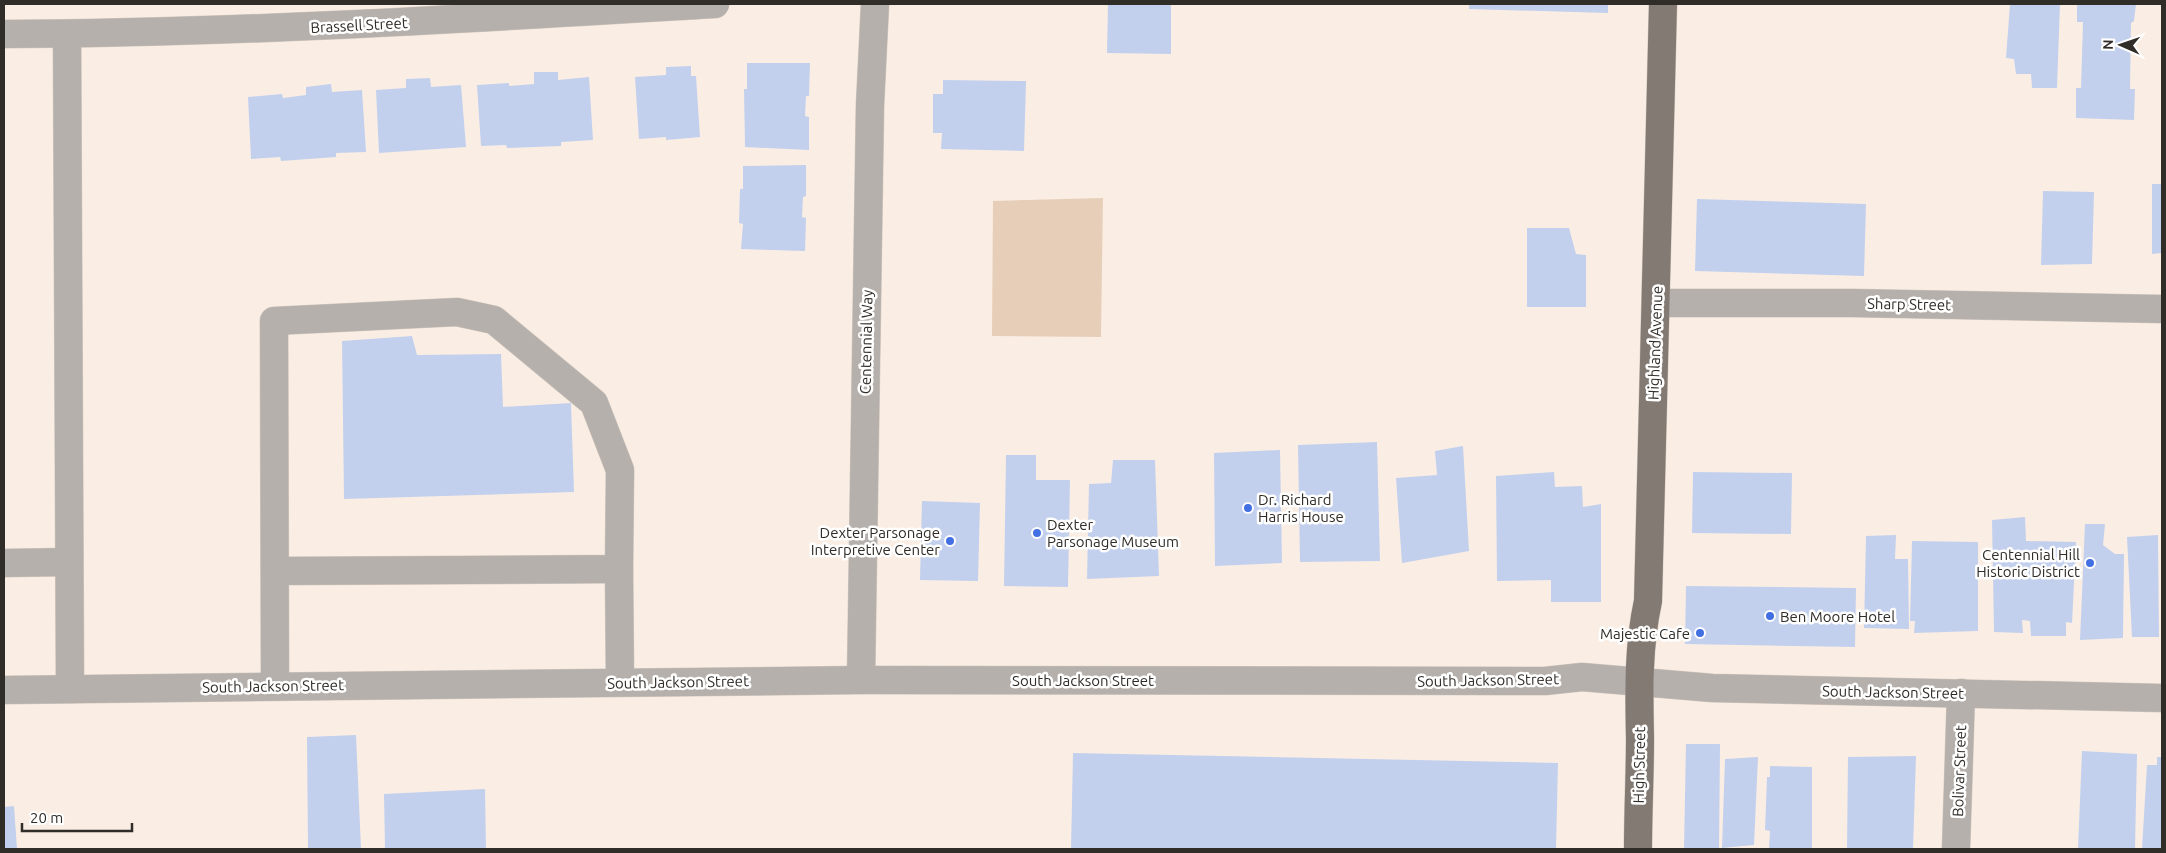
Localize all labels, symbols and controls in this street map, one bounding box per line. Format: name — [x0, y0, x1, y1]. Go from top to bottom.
street label: Brassell Street — [310, 14, 408, 36]
north arrow — [2096, 20, 2146, 70]
text: N — [2100, 39, 2116, 50]
street label: Highland Avenue — [1645, 286, 1665, 400]
street label: Centennial Way — [857, 290, 875, 394]
street label: Sharp Street — [1867, 295, 1951, 313]
place label: Dr. Richard Harris House — [1258, 491, 1344, 525]
marker: Dr. Richard Harris House — [1242, 502, 1254, 514]
place label: Dexter Parsonage Museum — [1047, 516, 1179, 550]
place label: Dexter Parsonage Interpretive Center — [811, 524, 940, 558]
marker: Dexter Parsonage Museum — [1031, 527, 1043, 539]
marker: Dexter Parsonage Interpretive Center — [944, 535, 956, 547]
place label: Centennial Hill Historic District — [1976, 546, 2080, 580]
marker: Centennial Hill Historic District — [2084, 557, 2096, 569]
place label: Ben Moore Hotel — [1780, 608, 1895, 625]
marker: Ben Moore Hotel — [1764, 610, 1776, 622]
place label: Majestic Cafe — [1600, 625, 1690, 642]
marker: Majestic Cafe — [1694, 627, 1706, 639]
street label: South Jackson Street — [1417, 670, 1559, 690]
street label: South Jackson Street — [607, 672, 749, 692]
street label: South Jackson Street — [1012, 672, 1154, 689]
street label: South Jackson Street — [202, 676, 344, 696]
street label: South Jackson Street — [1822, 682, 1964, 702]
street label: Bolivar Street — [1949, 725, 1969, 817]
street label: High Street — [1630, 726, 1648, 803]
scale bar — [22, 800, 132, 832]
text: 20 m — [30, 809, 63, 826]

